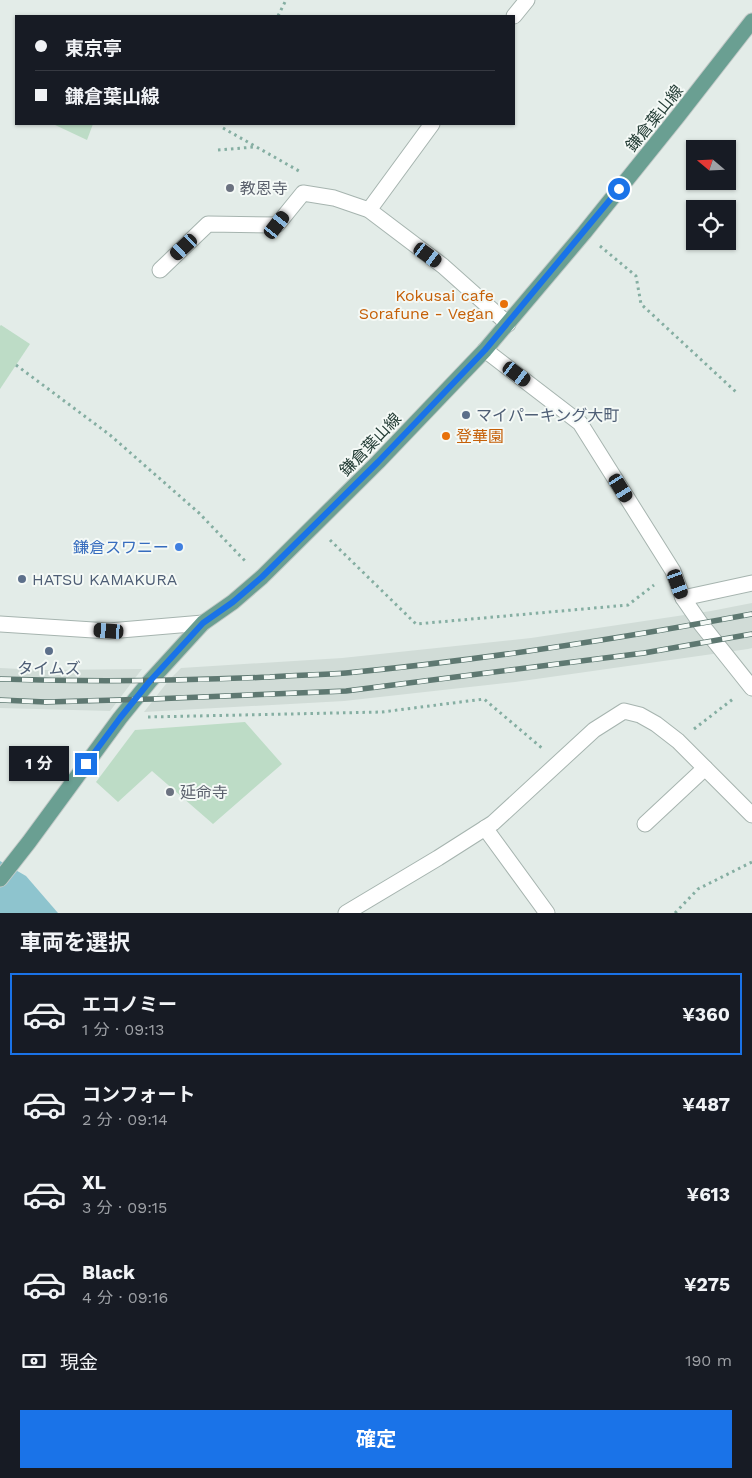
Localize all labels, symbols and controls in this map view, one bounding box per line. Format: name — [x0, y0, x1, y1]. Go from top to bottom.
text: 東京亭 — [65, 37, 122, 60]
street label: 鎌倉葉山線 — [622, 81, 687, 155]
text: 鎌倉葉山線 — [65, 85, 160, 108]
north arrow — [686, 140, 736, 190]
map controls — [686, 140, 736, 250]
route start — [608, 178, 630, 200]
place label: 教恩寺 — [240, 179, 288, 198]
marker: 教恩寺 — [224, 182, 236, 194]
button: locate — [686, 200, 736, 250]
car — [261, 209, 292, 241]
car — [167, 231, 200, 263]
car — [411, 240, 444, 270]
place label: Kokusai cafe Sorafune - Vegan — [359, 286, 494, 323]
marker: Kokusai cafe Sorafune - Vegan — [498, 298, 510, 310]
car — [500, 359, 533, 389]
place label: マイパーキング大町 — [476, 406, 619, 425]
street label: 鎌倉葉山線 — [336, 409, 405, 480]
marker: マイパーキング大町 — [460, 409, 472, 421]
place label: 登華園 — [456, 427, 504, 446]
marker: 登華園 — [440, 430, 452, 442]
car — [606, 471, 635, 505]
place label: 鎌倉スワニー — [73, 538, 169, 557]
marker: 鎌倉スワニー — [173, 541, 185, 553]
car — [665, 567, 690, 601]
place label: HATSU KAMAKURA — [32, 570, 178, 589]
marker: HATSU KAMAKURA — [16, 573, 28, 585]
car — [93, 622, 124, 640]
marker: タイムズ — [43, 645, 55, 657]
place label: タイムズ — [17, 659, 81, 678]
callout: 1 分 — [8, 746, 68, 782]
route end — [75, 753, 97, 775]
text: 1 分 — [25, 754, 53, 773]
place label: 延命寺 — [180, 783, 228, 802]
marker: 延命寺 — [164, 786, 176, 798]
text: 車両を選択 — [20, 930, 130, 955]
icon: car — [22, 992, 67, 1037]
text: エコノミー — [82, 993, 177, 1016]
text: ¥360 — [682, 1003, 730, 1026]
text: 1 分 · 09:13 — [82, 1020, 164, 1039]
icon: car — [22, 1082, 67, 1127]
text: コンフォート — [82, 1083, 195, 1106]
text: ¥487 — [682, 1093, 730, 1116]
text: 2 分 · 09:14 — [82, 1110, 168, 1129]
text: XL — [82, 1171, 106, 1194]
icon: car — [22, 1172, 67, 1217]
text: ¥613 — [687, 1183, 730, 1206]
text: 3 分 · 09:15 — [82, 1198, 167, 1217]
text: Black — [82, 1261, 135, 1284]
icon: car — [22, 1262, 67, 1307]
text: ¥275 — [684, 1273, 730, 1296]
text: 4 分 · 09:16 — [82, 1288, 168, 1307]
icon: cash — [20, 1347, 48, 1375]
text: 現金 — [60, 1351, 98, 1374]
text: 190 m — [685, 1351, 732, 1370]
button: 確定 — [20, 1410, 732, 1468]

